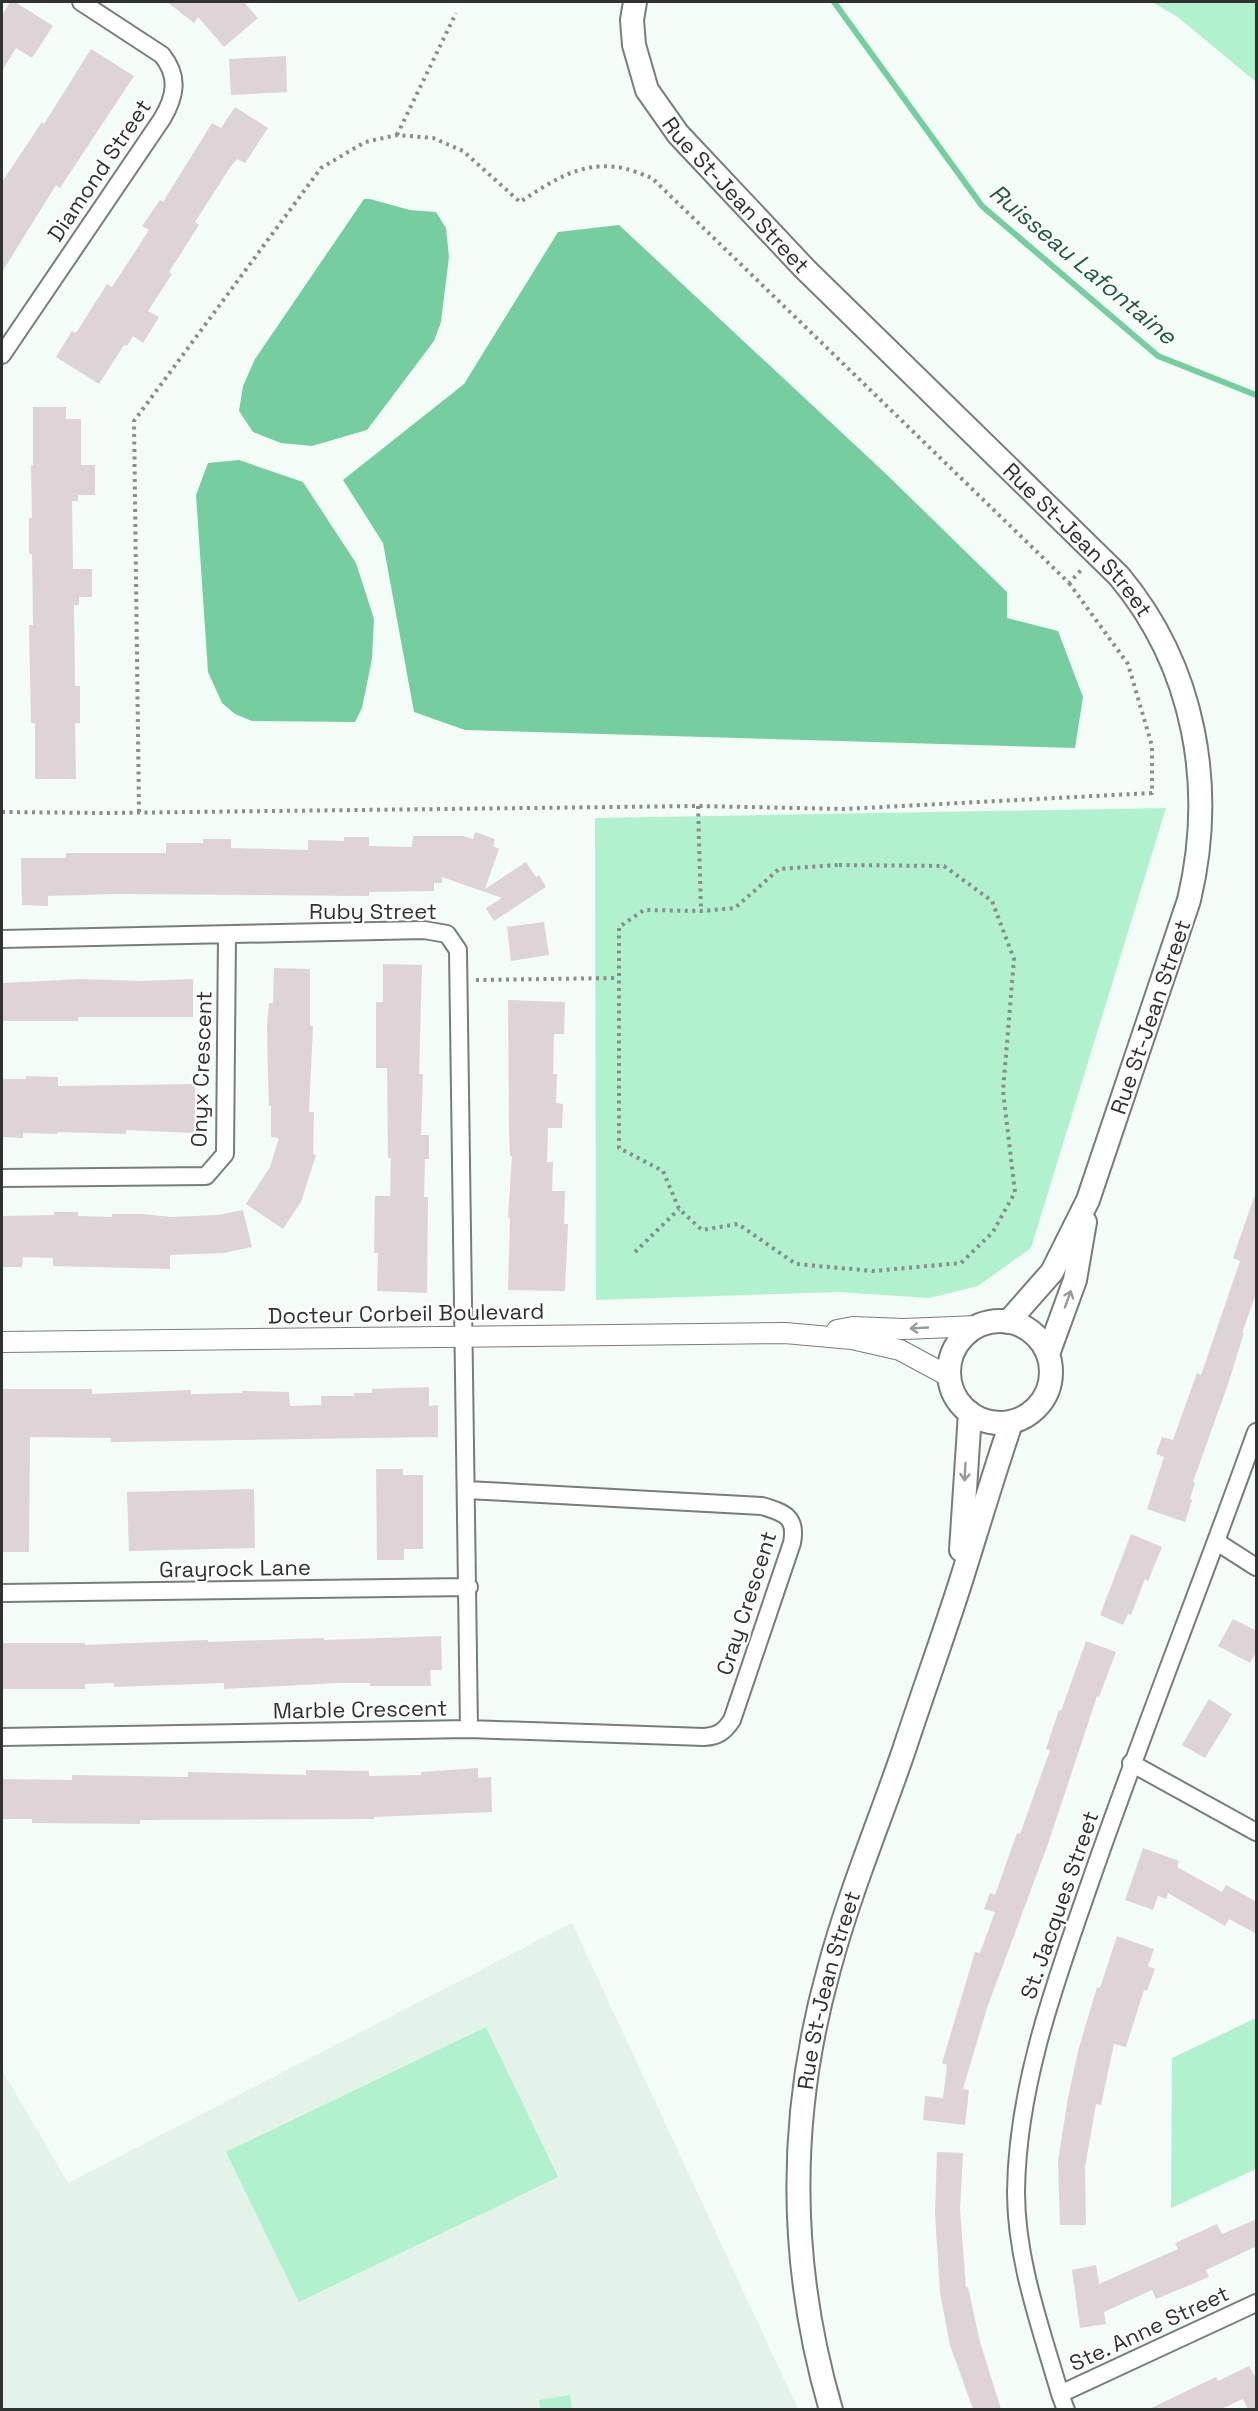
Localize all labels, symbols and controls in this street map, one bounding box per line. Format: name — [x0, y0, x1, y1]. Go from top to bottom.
street label: Diamond Street — [41, 93, 157, 247]
street label: Rue St-Jean Street — [656, 111, 816, 279]
water label: Ruisseau Lafontaine — [983, 177, 1183, 352]
street label: Rue St-Jean Street — [997, 457, 1159, 622]
street label: Ruby Street — [309, 897, 437, 925]
street label: Rue St-Jean Street — [1104, 916, 1196, 1118]
street label: Onyx Crescent — [184, 990, 218, 1148]
one-way arrow — [1064, 1290, 1075, 1308]
street label: Docteur Corbeil Boulevard — [268, 1297, 544, 1329]
one-way arrow — [910, 1323, 930, 1334]
one-way arrow — [959, 1461, 970, 1481]
street label: Cray Crescent — [710, 1528, 782, 1678]
street label: Grayrock Lane — [159, 1553, 311, 1583]
street label: Marble Crescent — [273, 1693, 447, 1725]
street label: St. Jacques Street — [1014, 1807, 1104, 2003]
street label: Rue St-Jean Street — [791, 1887, 866, 2091]
street label: Ste. Anne Street — [1065, 2279, 1233, 2377]

